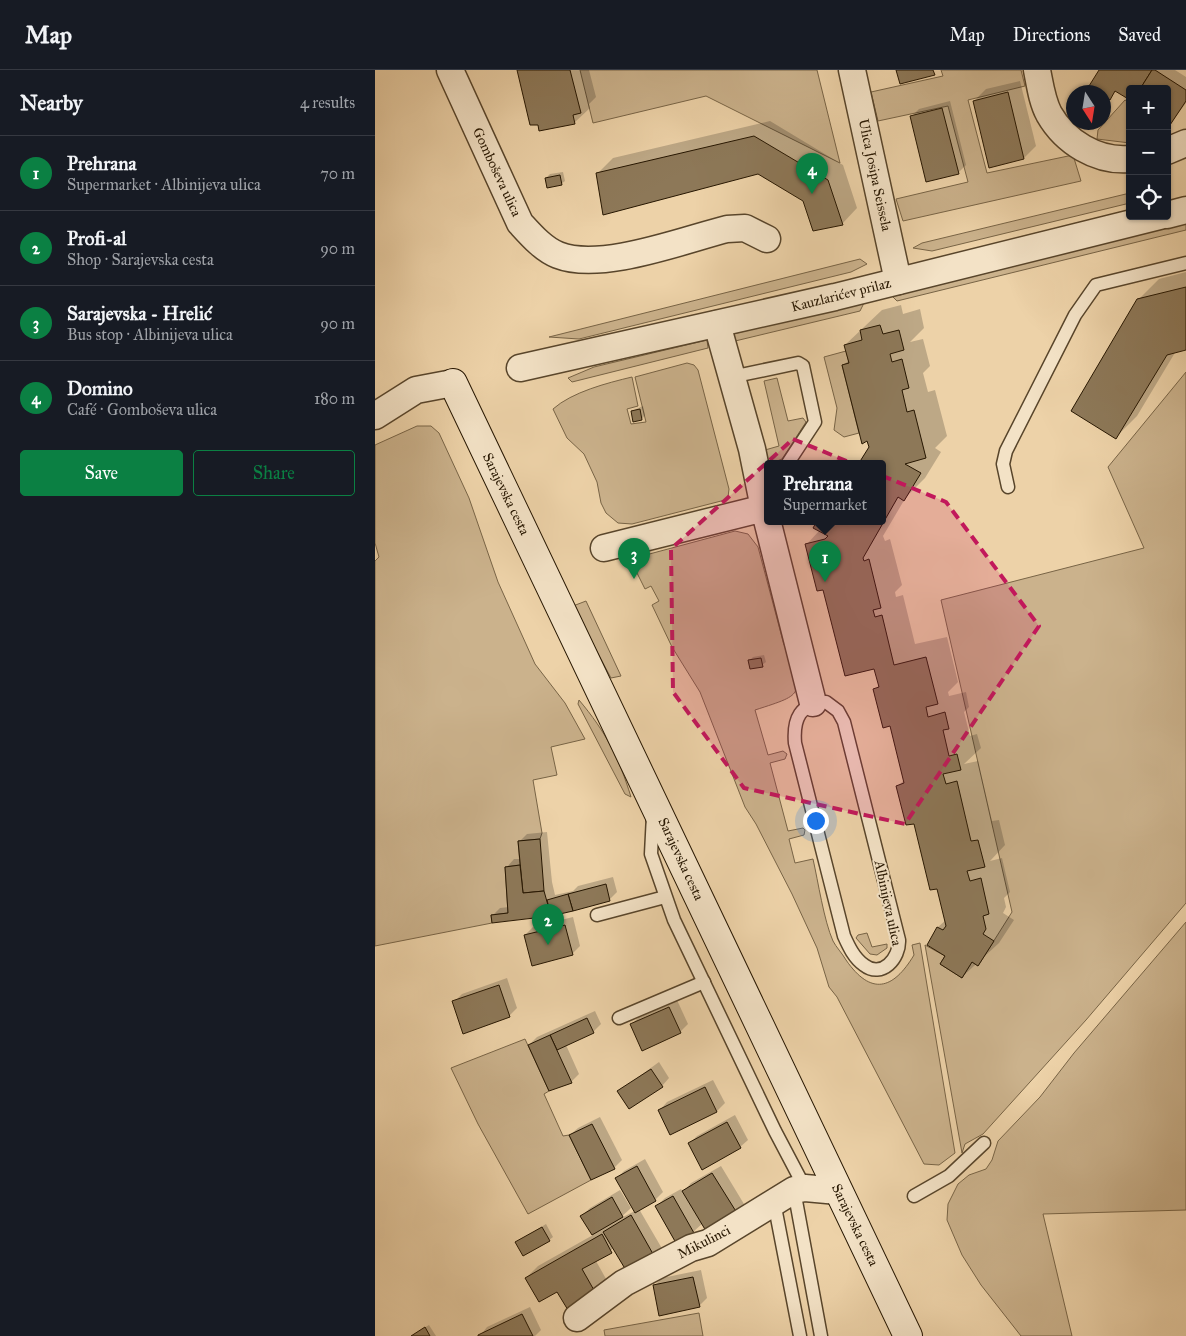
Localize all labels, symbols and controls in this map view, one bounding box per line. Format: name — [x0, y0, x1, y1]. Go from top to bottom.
text: Map — [25, 20, 72, 50]
text: Map — [949, 24, 985, 46]
text: Directions — [1013, 24, 1090, 46]
text: Saved — [1118, 24, 1161, 46]
north arrow — [1066, 85, 1111, 130]
map controls — [1126, 85, 1171, 220]
button: + — [1126, 85, 1171, 130]
text: Nearby — [20, 90, 83, 116]
text: 4 results — [300, 93, 355, 112]
street label: Ulica Josipa Seissela — [854, 117, 895, 233]
street label: Gomboševa ulica — [469, 125, 525, 219]
button: − — [1126, 130, 1171, 175]
text: Prehrana — [67, 152, 137, 175]
pin: 4 — [796, 153, 828, 194]
text: 1 — [33, 164, 39, 183]
text: 70 m — [320, 164, 355, 183]
text: Supermarket · Albinijeva ulica — [67, 175, 261, 194]
button: locate — [1126, 175, 1171, 220]
text: Profi-al — [67, 227, 127, 250]
text: 2 — [32, 239, 40, 258]
text: 90 m — [320, 239, 355, 258]
text: Shop · Sarajevska cesta — [67, 250, 214, 269]
street label: Kauzlarićev prilaz — [789, 274, 893, 316]
text: Sarajevska - Hrelić — [67, 302, 212, 325]
text: 3 — [33, 314, 39, 333]
text: 90 m — [320, 314, 355, 333]
text: Bus stop · Albinijeva ulica — [67, 325, 233, 344]
text: Domino — [67, 377, 133, 400]
text: 4 — [32, 389, 40, 408]
text: 180 m — [314, 389, 355, 408]
text: Café · Gomboševa ulica — [67, 400, 217, 419]
button: Save — [20, 450, 183, 496]
button: Share — [193, 450, 355, 496]
street label: Sarajevska cesta — [479, 450, 533, 538]
popup — [764, 460, 886, 525]
text: Prehrana — [783, 472, 853, 495]
text: Supermarket — [783, 495, 867, 514]
pin: 3 — [618, 538, 650, 579]
pin: 1 — [809, 541, 841, 582]
your location — [803, 808, 829, 834]
street label: Sarajevska cesta — [654, 815, 708, 903]
street label: Albinijeva ulica — [870, 858, 905, 947]
pin: 2 — [532, 904, 564, 945]
street label: Sarajevska cesta — [828, 1181, 882, 1269]
street label: Mikulinci — [675, 1221, 733, 1263]

